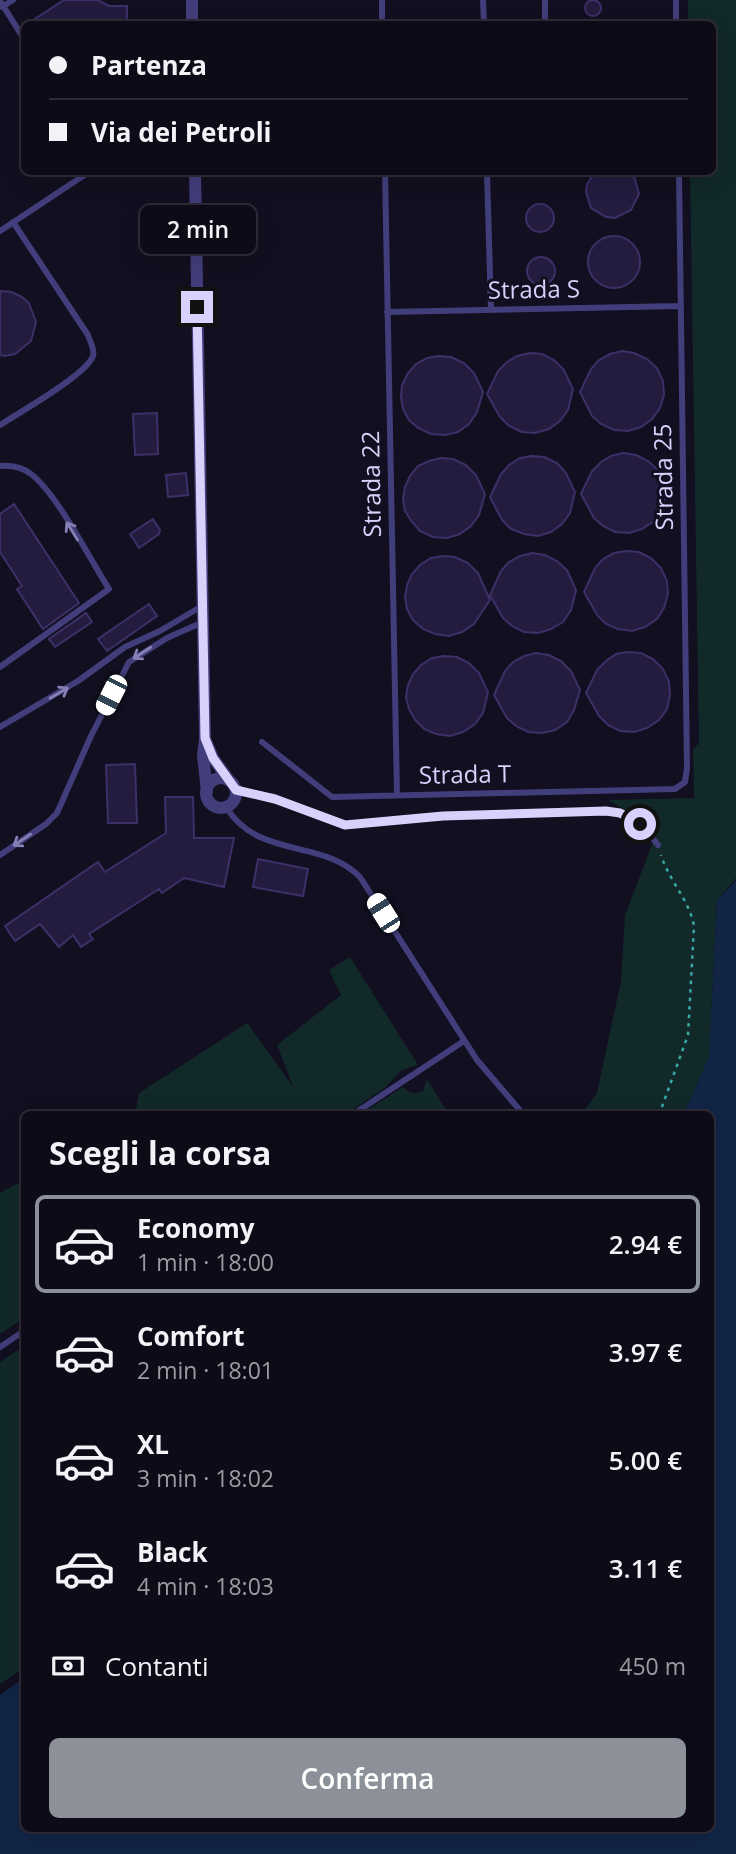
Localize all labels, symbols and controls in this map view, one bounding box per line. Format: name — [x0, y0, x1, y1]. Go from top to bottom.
text: Partenza — [91, 47, 207, 83]
text: Via dei Petroli — [91, 114, 272, 150]
callout: 2 min — [139, 205, 255, 254]
text: 2 min — [167, 213, 229, 245]
street label: Strada S — [488, 271, 580, 306]
route end — [181, 291, 213, 323]
street label: Strada 25 — [645, 423, 680, 531]
street label: Strada 22 — [353, 430, 388, 538]
one-way arrow — [65, 521, 79, 541]
one-way arrow — [133, 646, 152, 660]
car — [93, 672, 130, 718]
one-way arrow — [48, 686, 68, 700]
street label: Strada T — [419, 756, 511, 791]
route start — [624, 808, 656, 840]
one-way arrow — [13, 833, 33, 847]
car — [363, 890, 404, 936]
text: Scegli la corsa — [49, 1131, 271, 1174]
text: Economy — [137, 1210, 255, 1246]
icon: car — [53, 1213, 116, 1276]
text: 2.94 € — [609, 1226, 682, 1262]
text: 1 min · 18:00 — [137, 1246, 274, 1278]
text: Comfort — [137, 1318, 244, 1354]
icon: car — [53, 1321, 116, 1384]
text: 3.97 € — [609, 1334, 682, 1370]
text: 2 min · 18:01 — [137, 1354, 274, 1386]
text: XL — [137, 1426, 169, 1462]
icon: car — [53, 1429, 116, 1492]
text: 5.00 € — [609, 1442, 682, 1478]
text: 3 min · 18:02 — [137, 1462, 274, 1494]
text: Black — [137, 1534, 208, 1570]
icon: car — [53, 1537, 116, 1600]
text: 3.11 € — [609, 1550, 682, 1586]
text: 4 min · 18:03 — [137, 1570, 274, 1602]
icon: cash — [49, 1647, 87, 1685]
text: Contanti — [105, 1648, 208, 1684]
text: 450 m — [619, 1650, 686, 1682]
button: Conferma — [49, 1738, 686, 1818]

